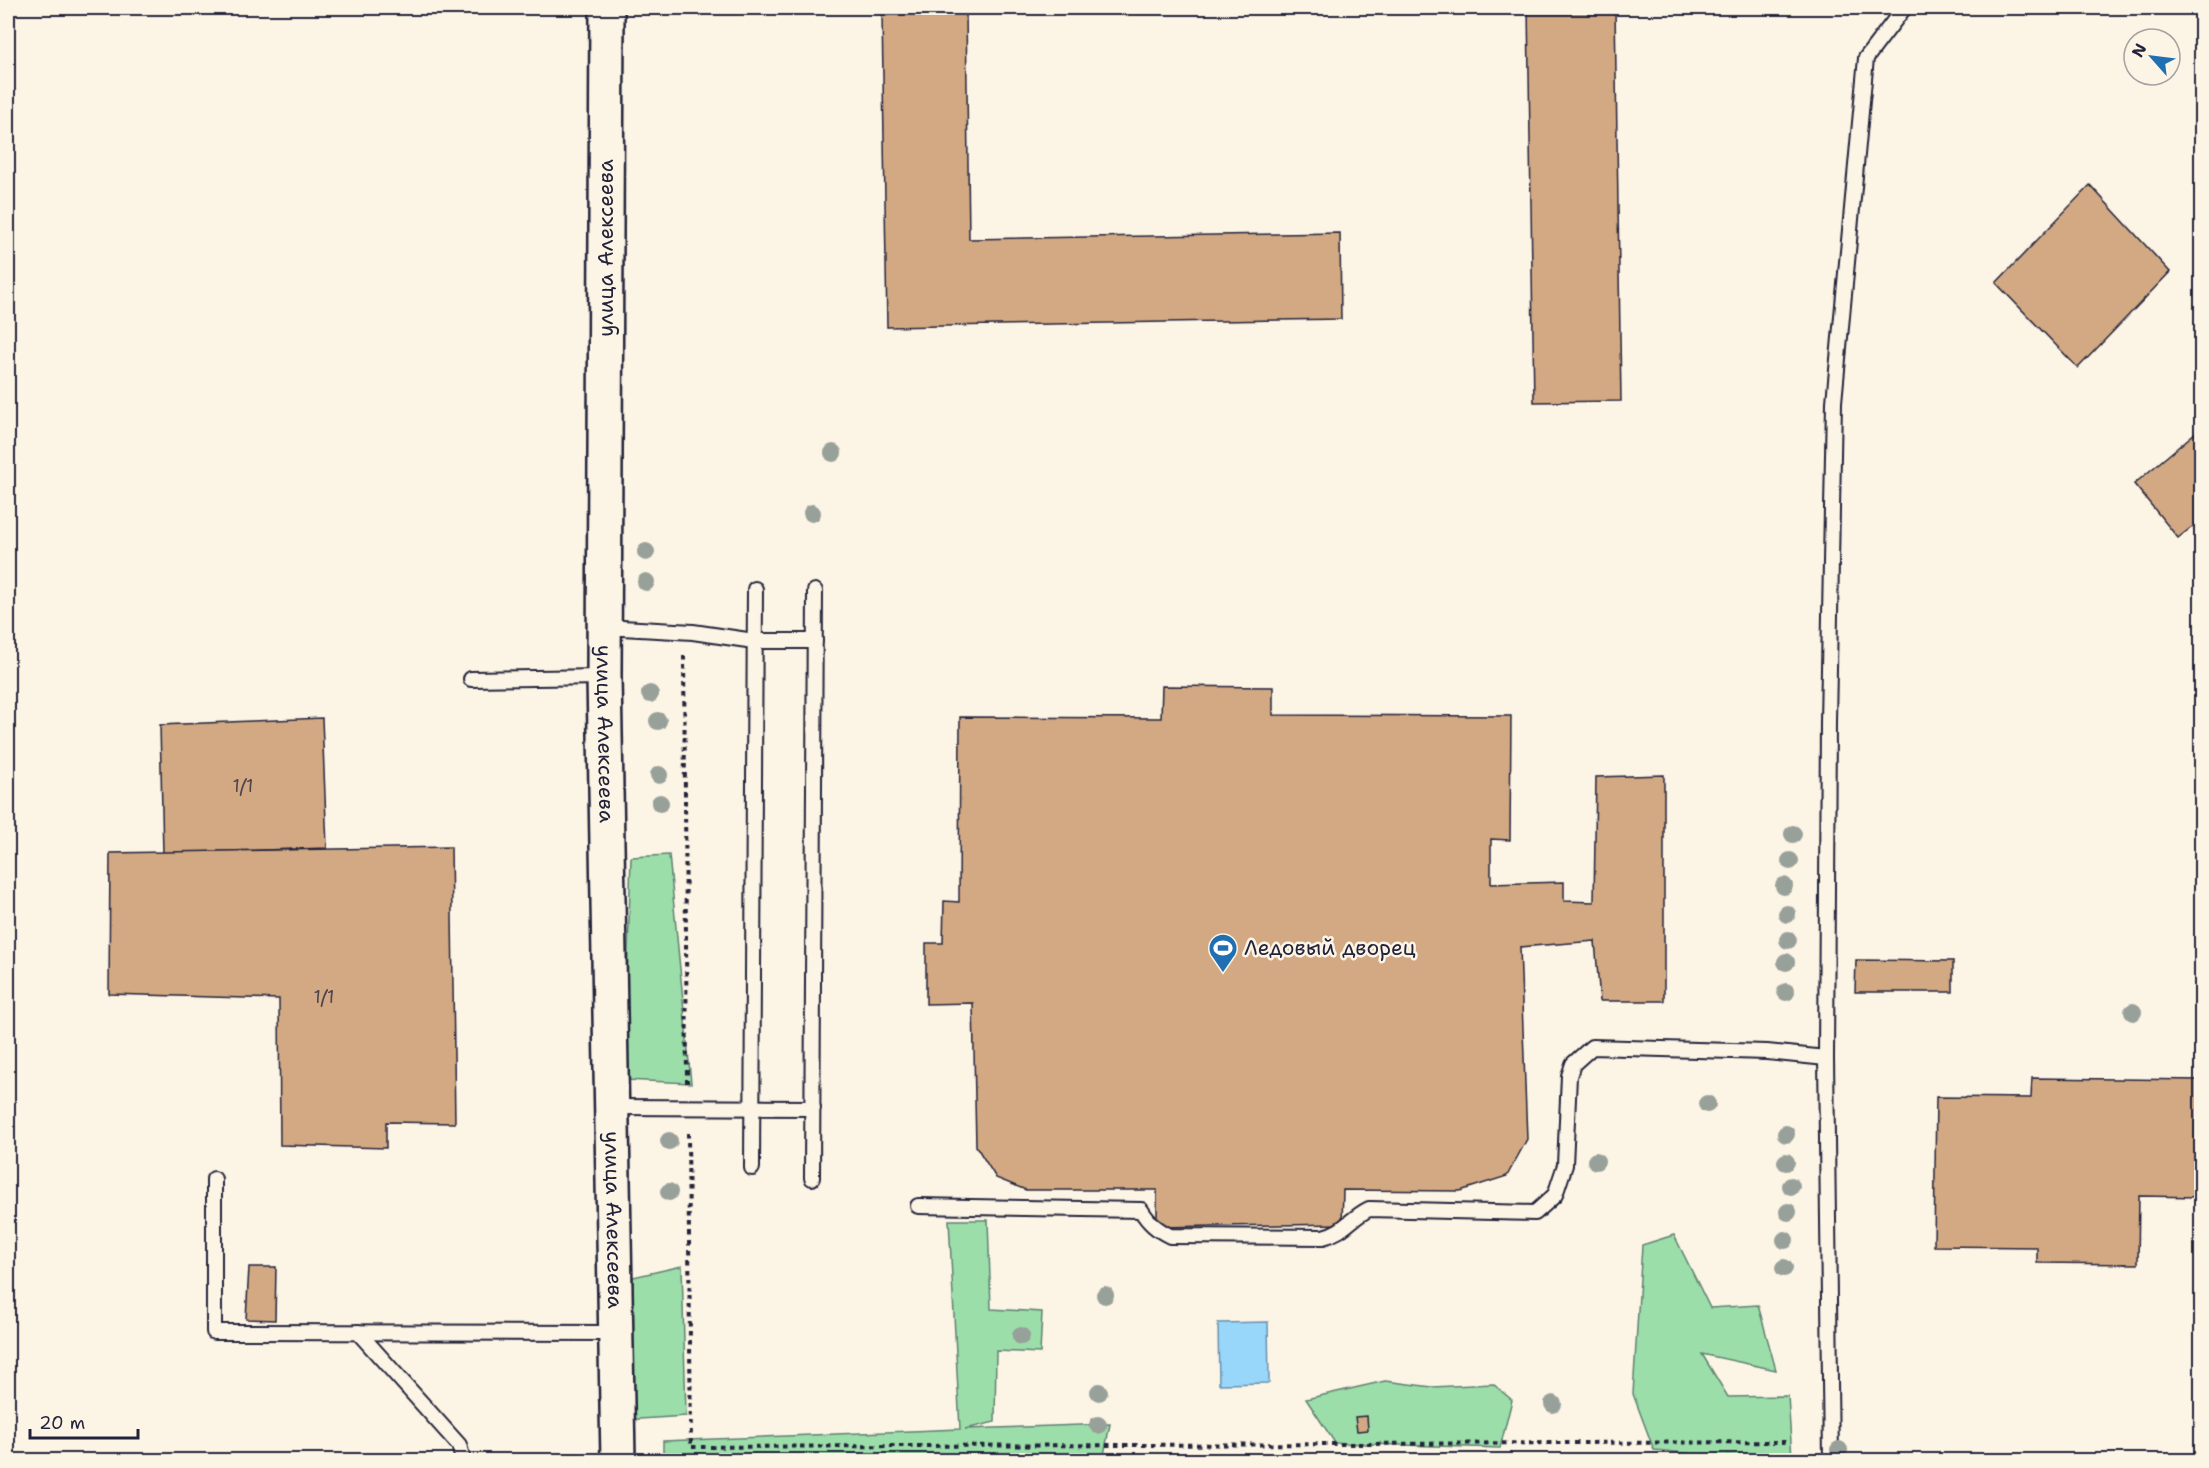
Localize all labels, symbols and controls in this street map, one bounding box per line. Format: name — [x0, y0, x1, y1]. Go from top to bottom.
north arrow — [2122, 27, 2182, 87]
text: N — [2127, 40, 2151, 61]
street label: улица Алексеева — [592, 159, 620, 337]
street label: улица Алексеева — [590, 645, 621, 823]
house number: 1/1 — [233, 774, 253, 798]
sports icon: Ледовый дворец — [1207, 932, 1239, 974]
place label: Ледовый дворец — [1244, 934, 1416, 962]
house number: 1/1 — [314, 985, 334, 1009]
street label: улица Алексеева — [598, 1131, 629, 1309]
scale bar — [30, 1402, 138, 1440]
text: 20 m — [39, 1411, 85, 1435]

